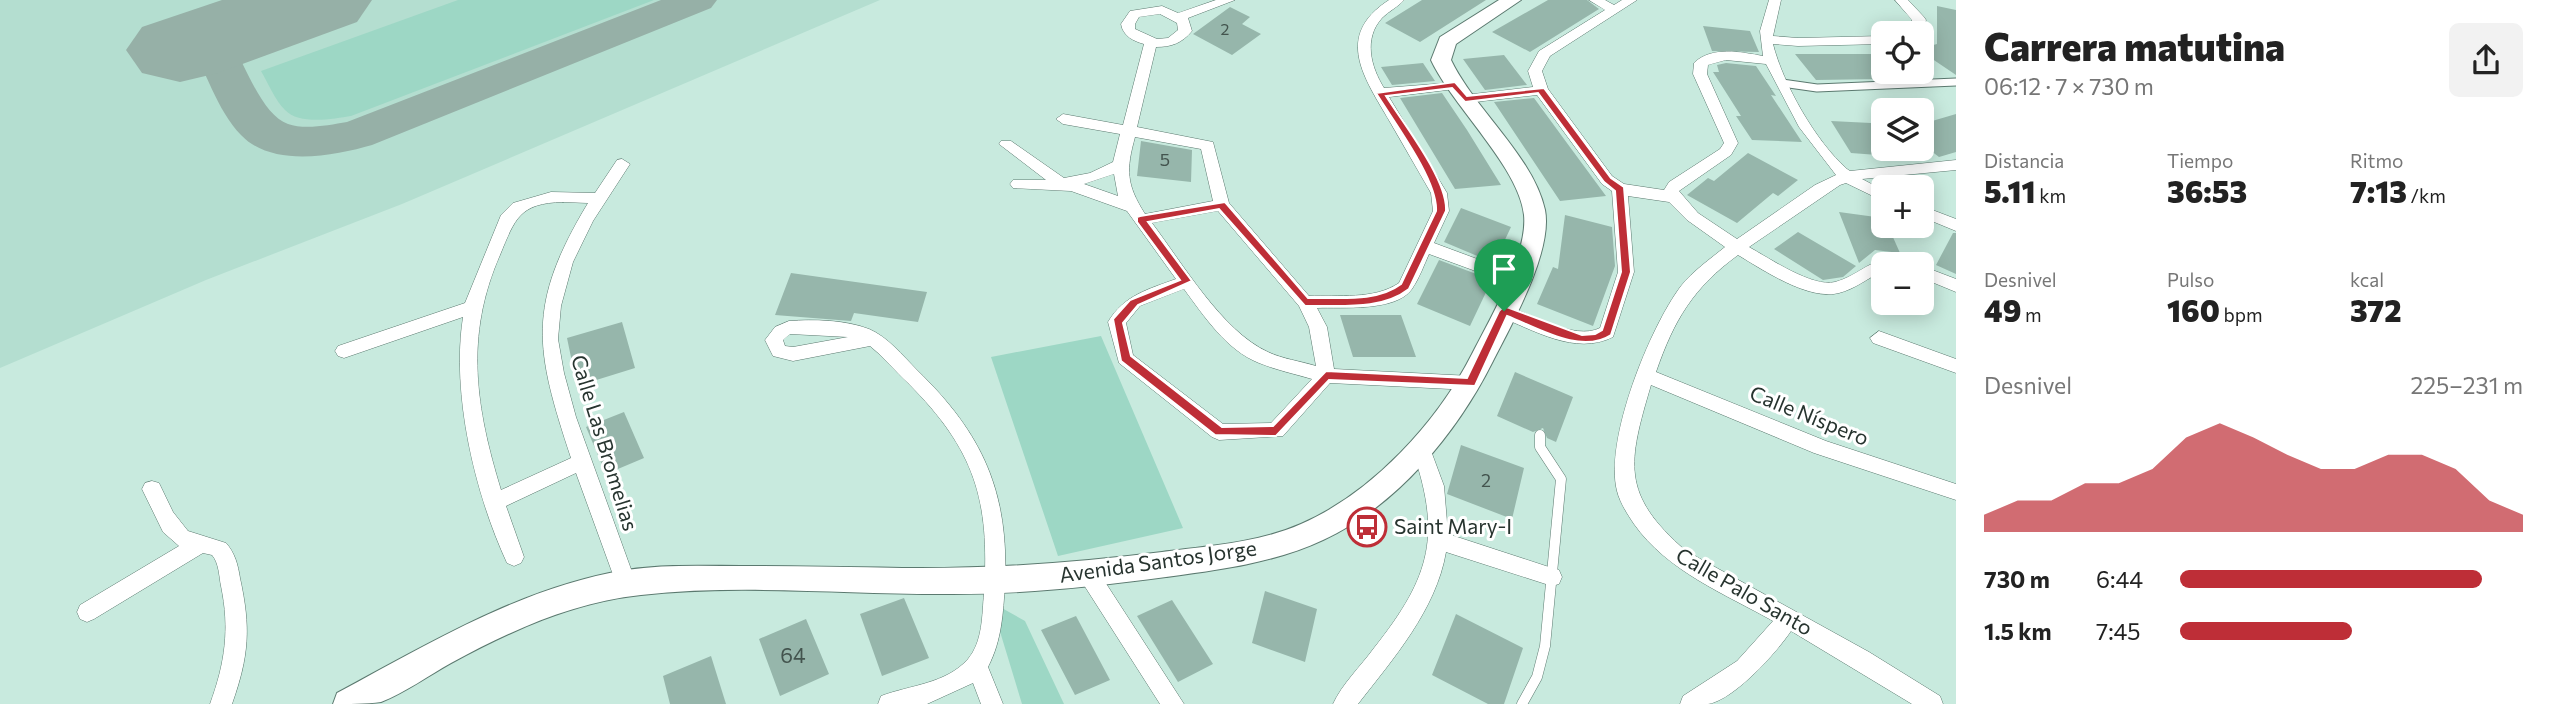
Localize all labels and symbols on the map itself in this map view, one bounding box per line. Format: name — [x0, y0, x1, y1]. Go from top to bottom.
house number: 2 — [1221, 19, 1230, 38]
house number: 5 — [1160, 148, 1170, 170]
pin — [1474, 239, 1534, 311]
street label: Calle Las Bromelias — [567, 352, 644, 533]
street label: Calle Níspero — [1746, 379, 1873, 450]
house number: 2 — [1481, 469, 1491, 491]
bus stop icon: Saint Mary-I — [1346, 506, 1388, 548]
place label: Saint Mary-I — [1394, 513, 1512, 538]
street label: Avenida Santos Jorge — [1058, 534, 1258, 587]
street label: Calle Palo Santo — [1672, 541, 1817, 640]
house number: 64 — [780, 642, 806, 667]

